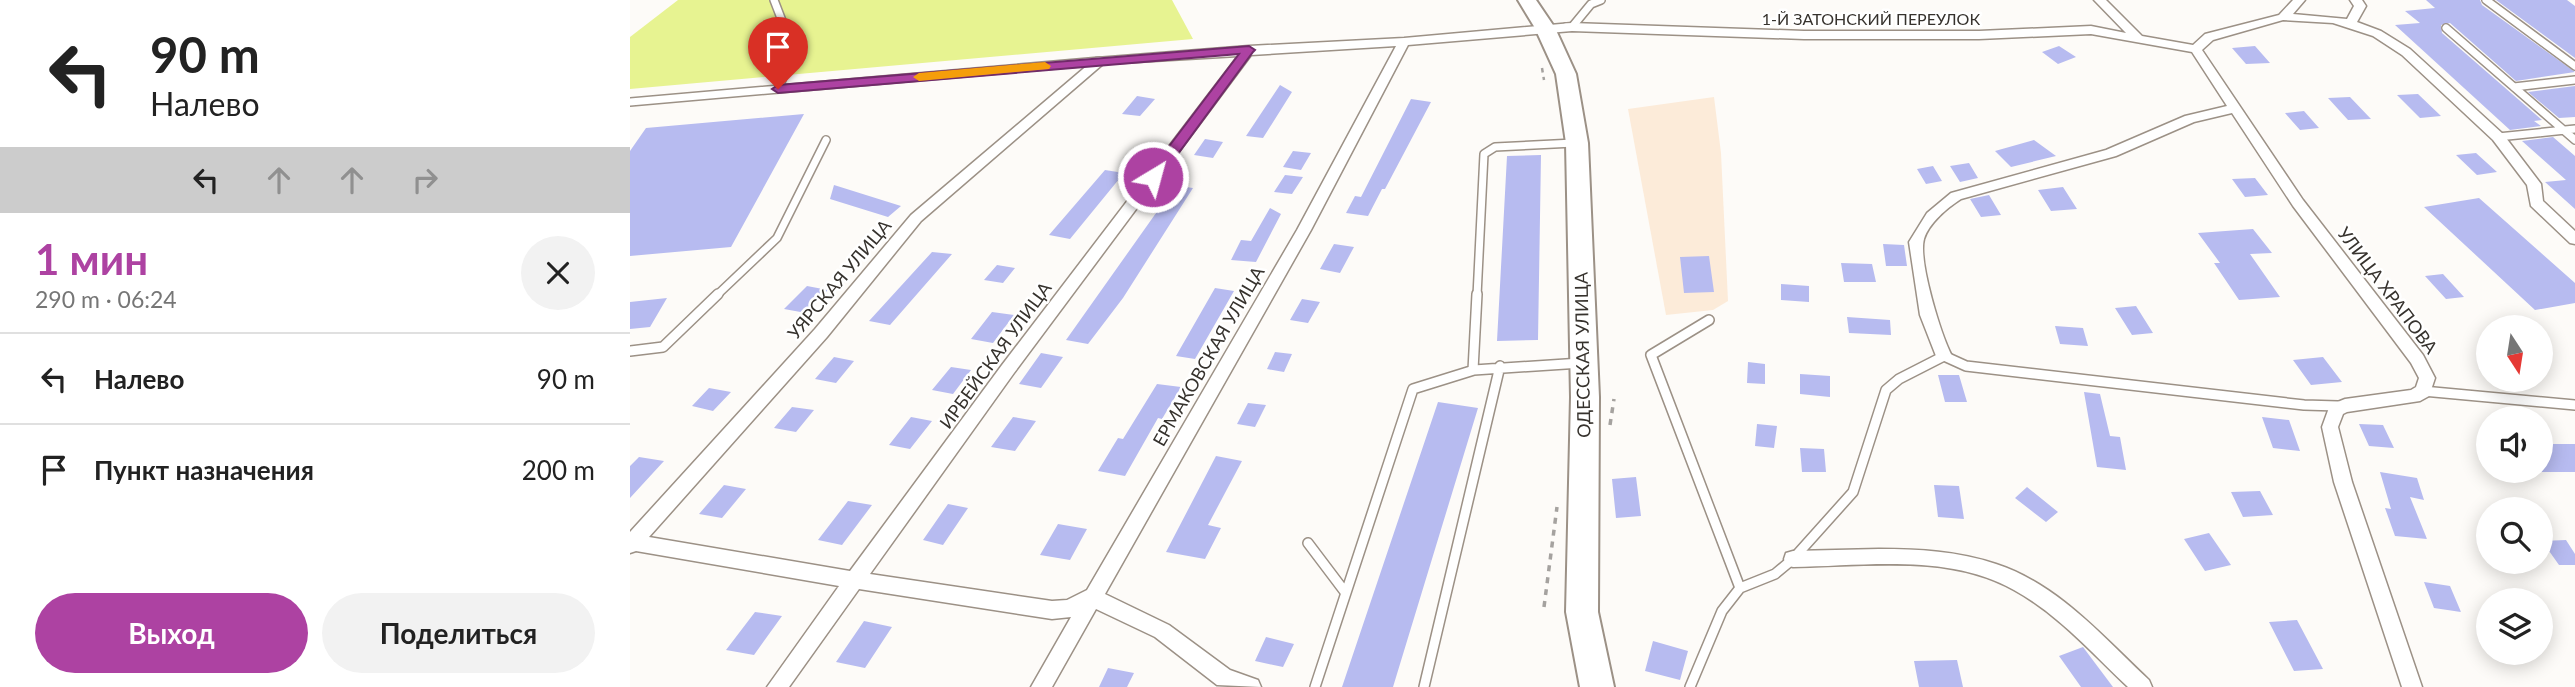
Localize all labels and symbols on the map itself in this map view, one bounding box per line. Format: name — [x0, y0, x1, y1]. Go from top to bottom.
street label: 1-Й ЗАТОНСКИЙ ПЕРЕУЛОК — [1762, 9, 1980, 28]
pin — [748, 17, 808, 89]
position arrow — [1116, 140, 1190, 214]
street label: УЯРСКАЯ УЛИЦА — [783, 214, 896, 343]
street label: УЛИЦА ХРАПОВА — [2333, 222, 2443, 358]
street label: ЕРМАКОВСКАЯ УЛИЦА — [1148, 262, 1269, 450]
street label: ОДЕССКАЯ УЛИЦА — [1570, 271, 1594, 438]
street label: ИРБЕЙСКАЯ УЛИЦА — [934, 277, 1056, 433]
north arrow — [2476, 315, 2553, 392]

